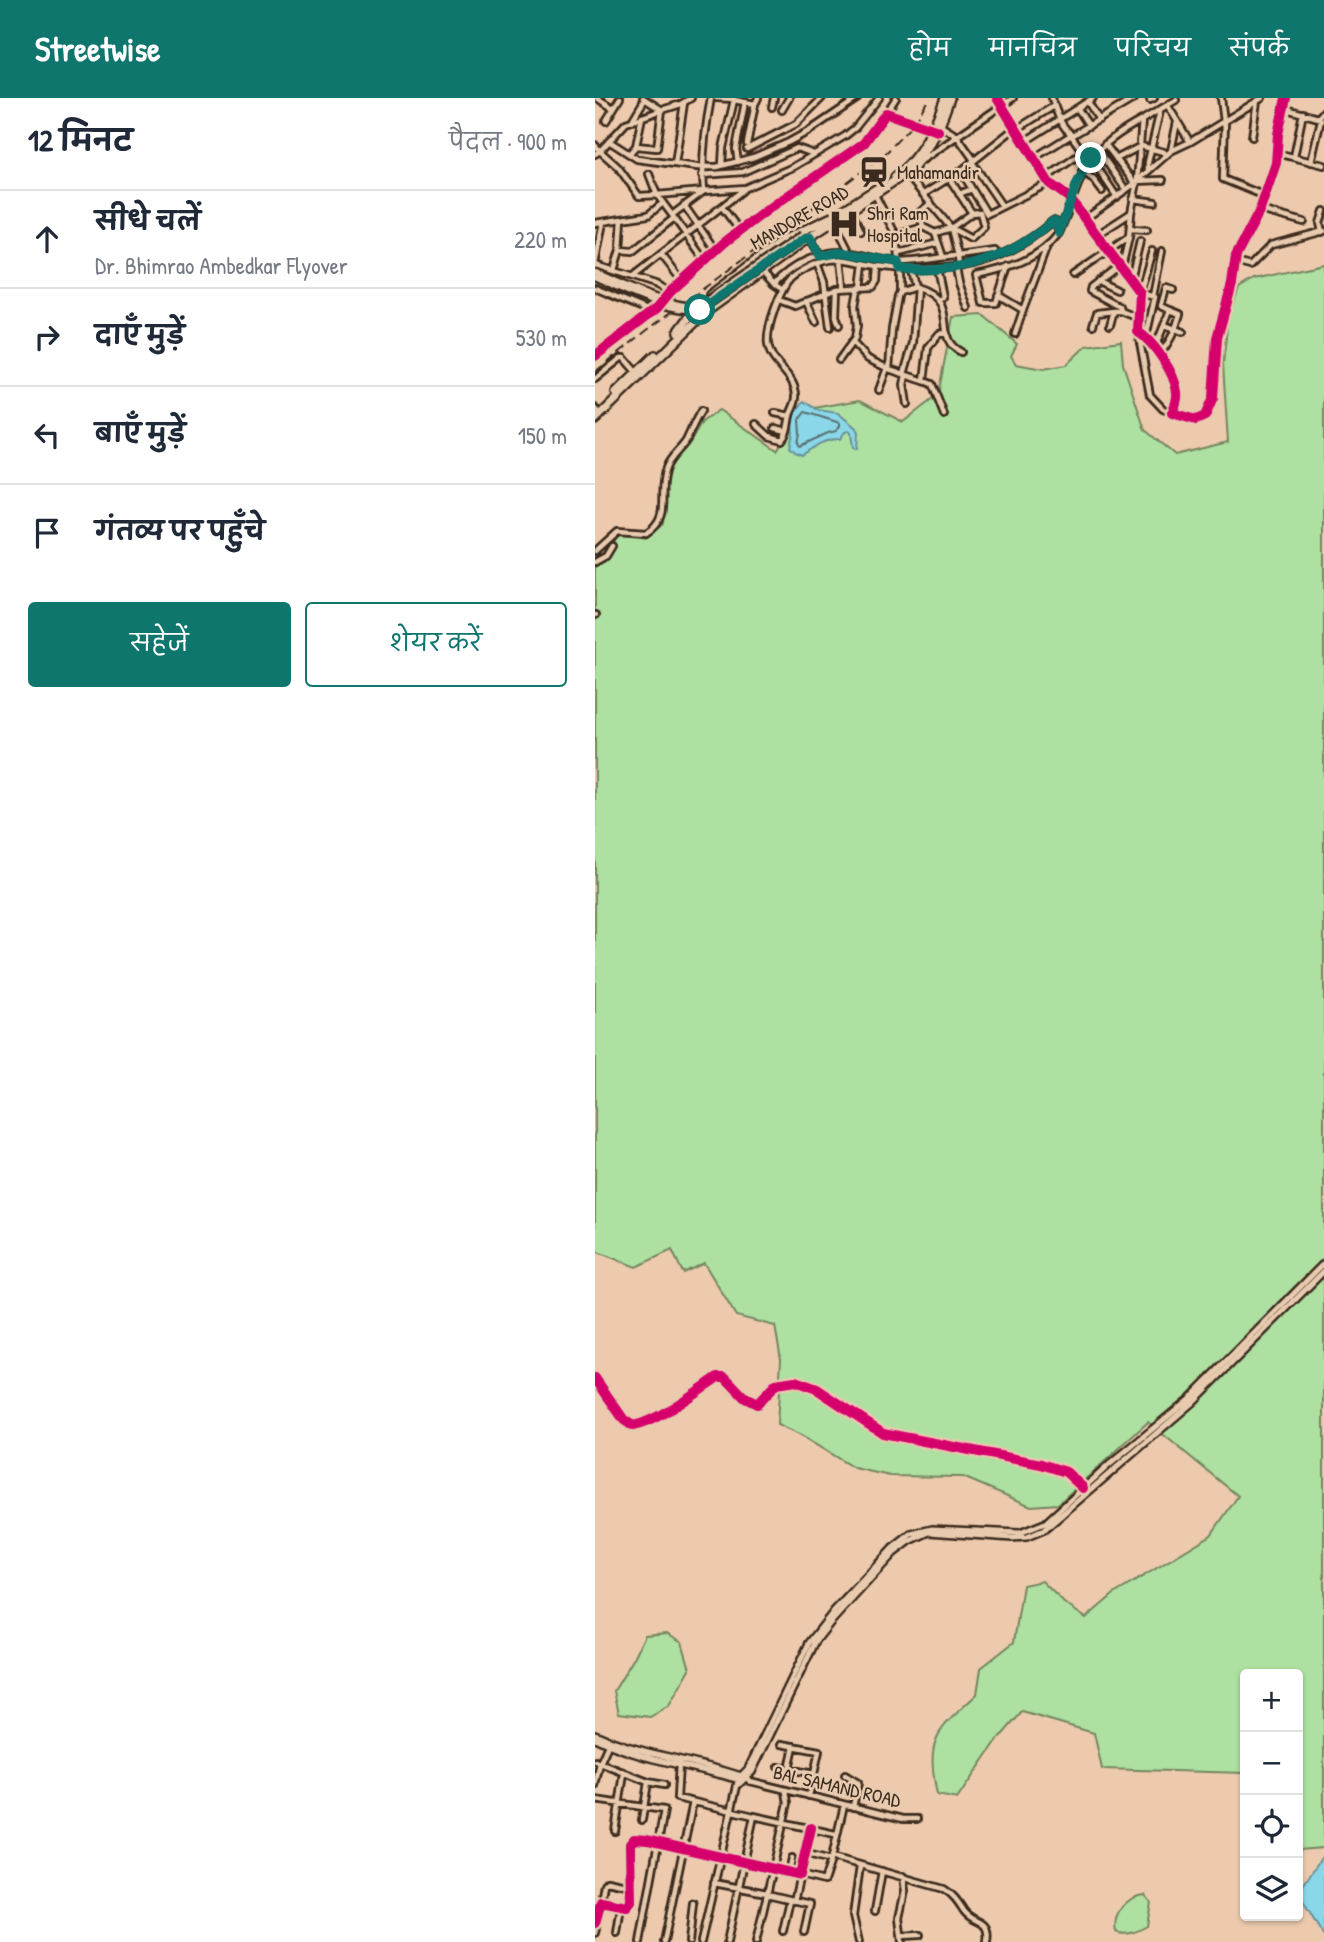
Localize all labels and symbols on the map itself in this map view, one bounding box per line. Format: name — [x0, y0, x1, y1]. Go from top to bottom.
route end — [1075, 142, 1106, 173]
station icon: Mahamandir — [857, 155, 891, 189]
place label: Mahamandir — [897, 159, 980, 185]
street label: MANDORE ROAD — [745, 178, 853, 256]
place label: Shri Ram Hospital — [867, 200, 929, 248]
hospital icon: Shri Ram Hospital — [827, 207, 861, 241]
route start — [684, 294, 715, 325]
street label: BAL SAMAND ROAD — [771, 1759, 903, 1813]

